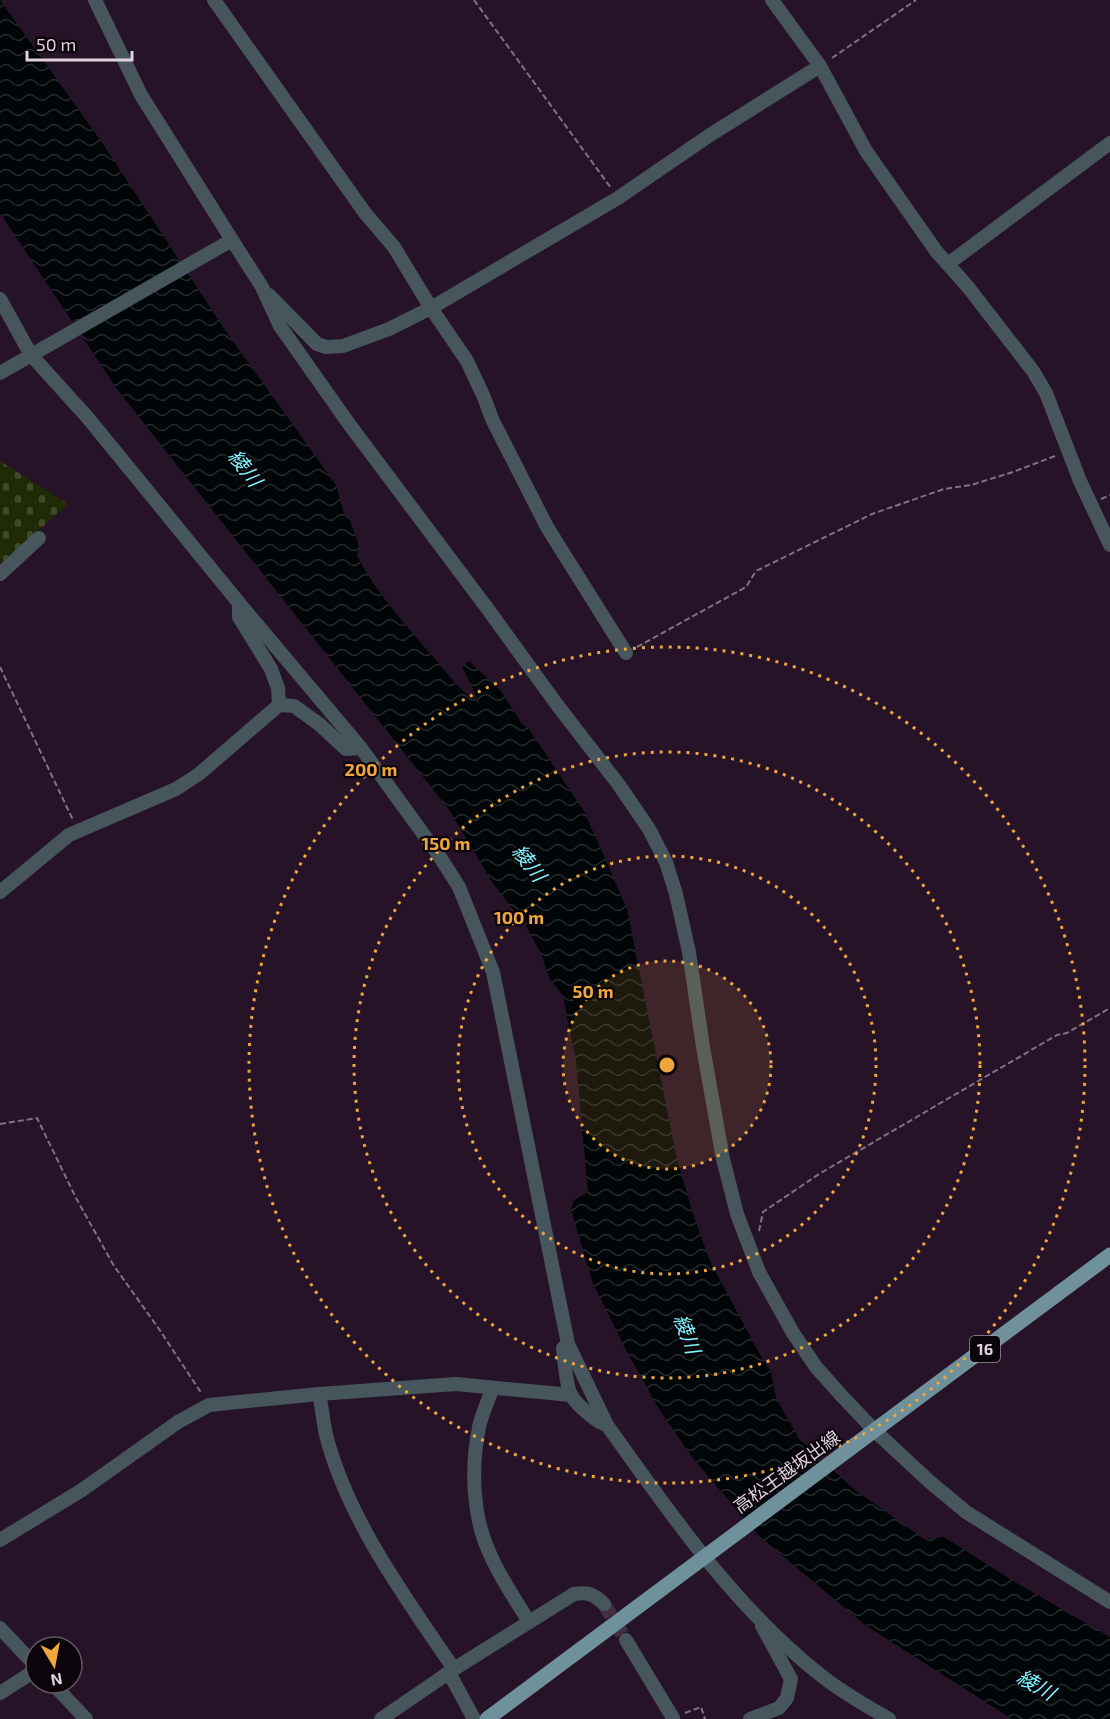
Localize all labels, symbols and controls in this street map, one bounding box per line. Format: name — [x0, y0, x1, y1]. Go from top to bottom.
scale bar — [27, 24, 132, 62]
text: 50 m — [36, 33, 76, 55]
water label: 綾川 — [224, 444, 269, 492]
text: 200 m — [345, 758, 397, 780]
text: 150 m — [422, 832, 470, 854]
water label: 綾川 — [508, 839, 553, 887]
text: 100 m — [494, 906, 544, 928]
text: 50 m — [572, 980, 614, 1002]
centre of rings — [657, 1055, 677, 1075]
water label: 綾川 — [670, 1311, 707, 1358]
road number: 16 — [970, 1336, 1000, 1362]
street label: 高松王越坂出線 — [729, 1425, 844, 1517]
north arrow — [24, 1635, 84, 1695]
water label: 綾川 — [1013, 1664, 1062, 1706]
text: N — [49, 1670, 64, 1691]

